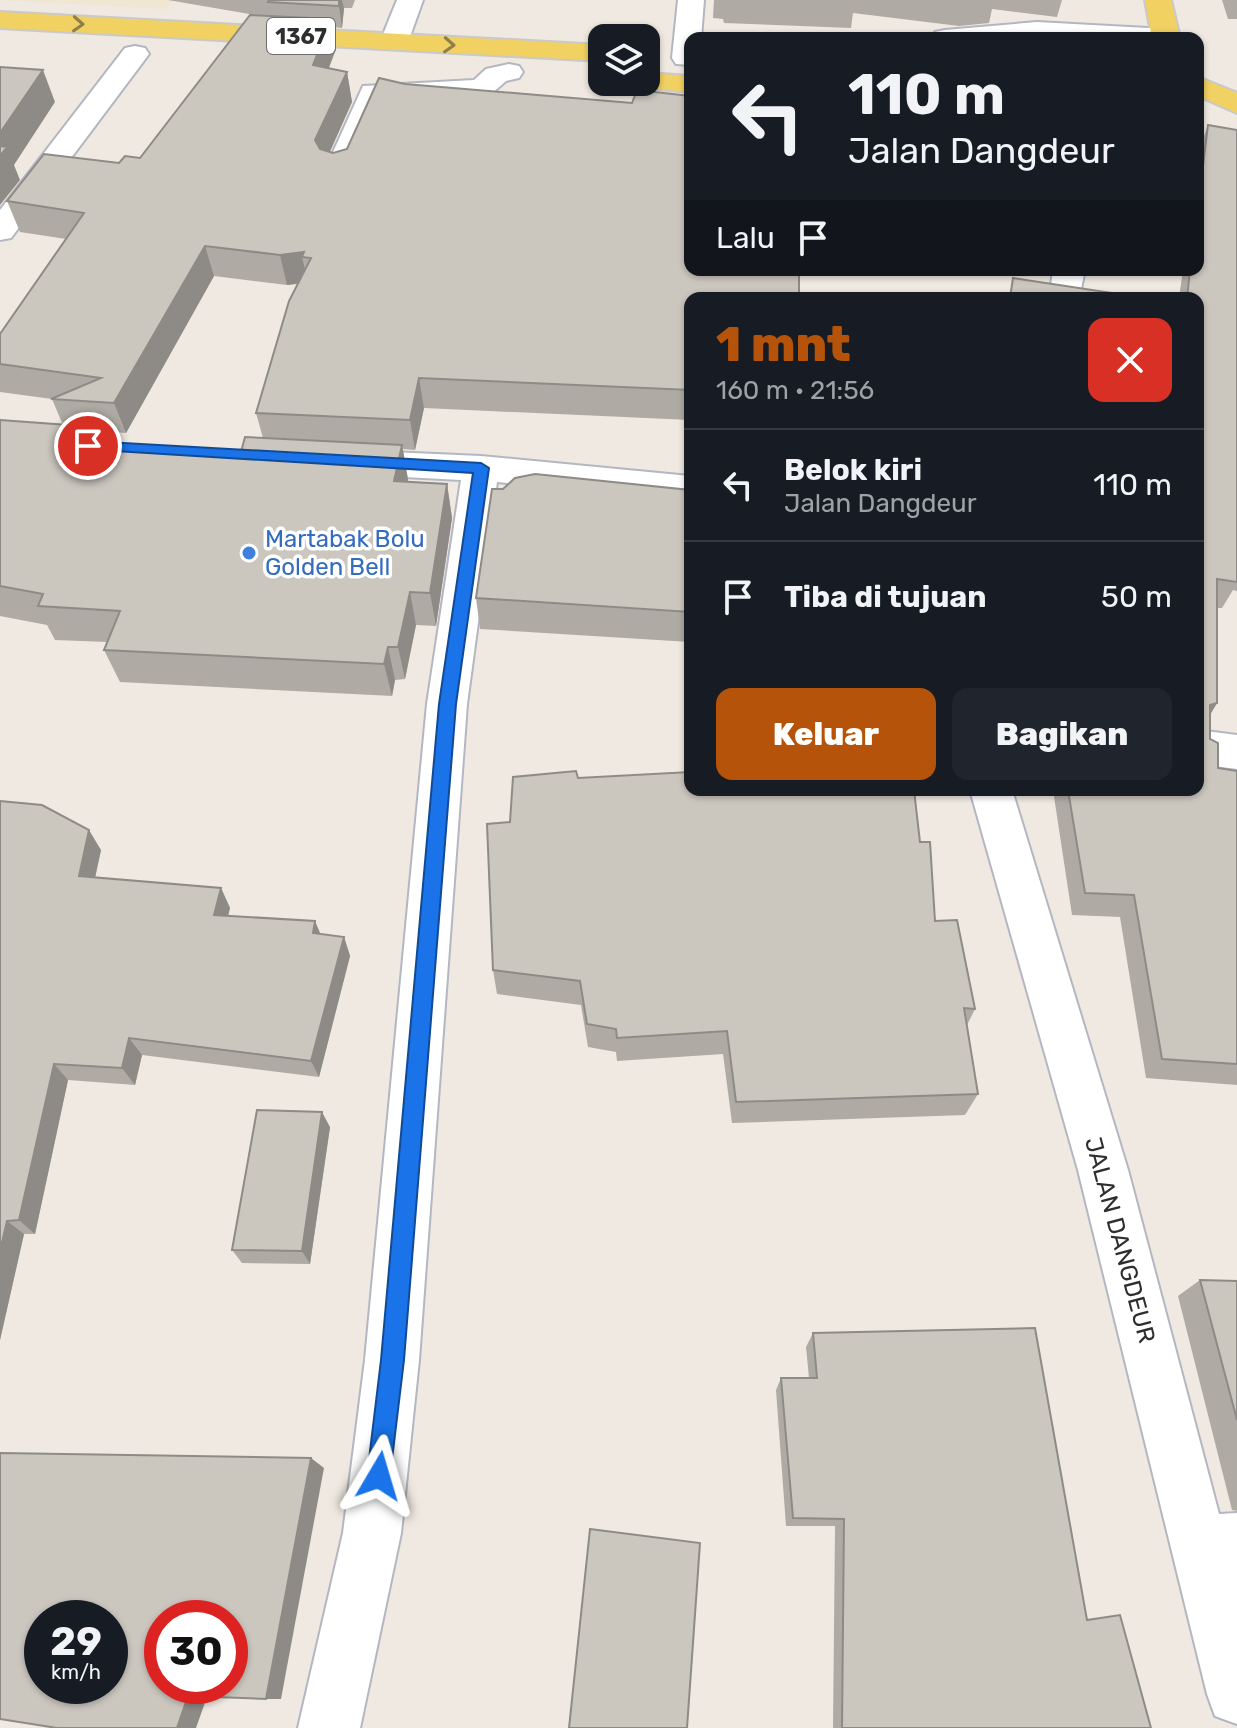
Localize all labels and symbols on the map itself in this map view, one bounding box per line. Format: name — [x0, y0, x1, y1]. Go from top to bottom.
one-way arrow — [72, 15, 85, 32]
road number: 1367 — [267, 18, 335, 54]
one-way arrow — [443, 36, 456, 53]
pin — [54, 412, 122, 480]
place label: Martabak Bolu Golden Bell — [265, 525, 425, 581]
marker: Martabak Bolu Golden Bell — [240, 544, 258, 562]
street label: JALAN DANGDEUR — [1079, 1134, 1161, 1346]
position arrow — [337, 1434, 421, 1518]
speed limit sign: 30 — [144, 1600, 248, 1704]

